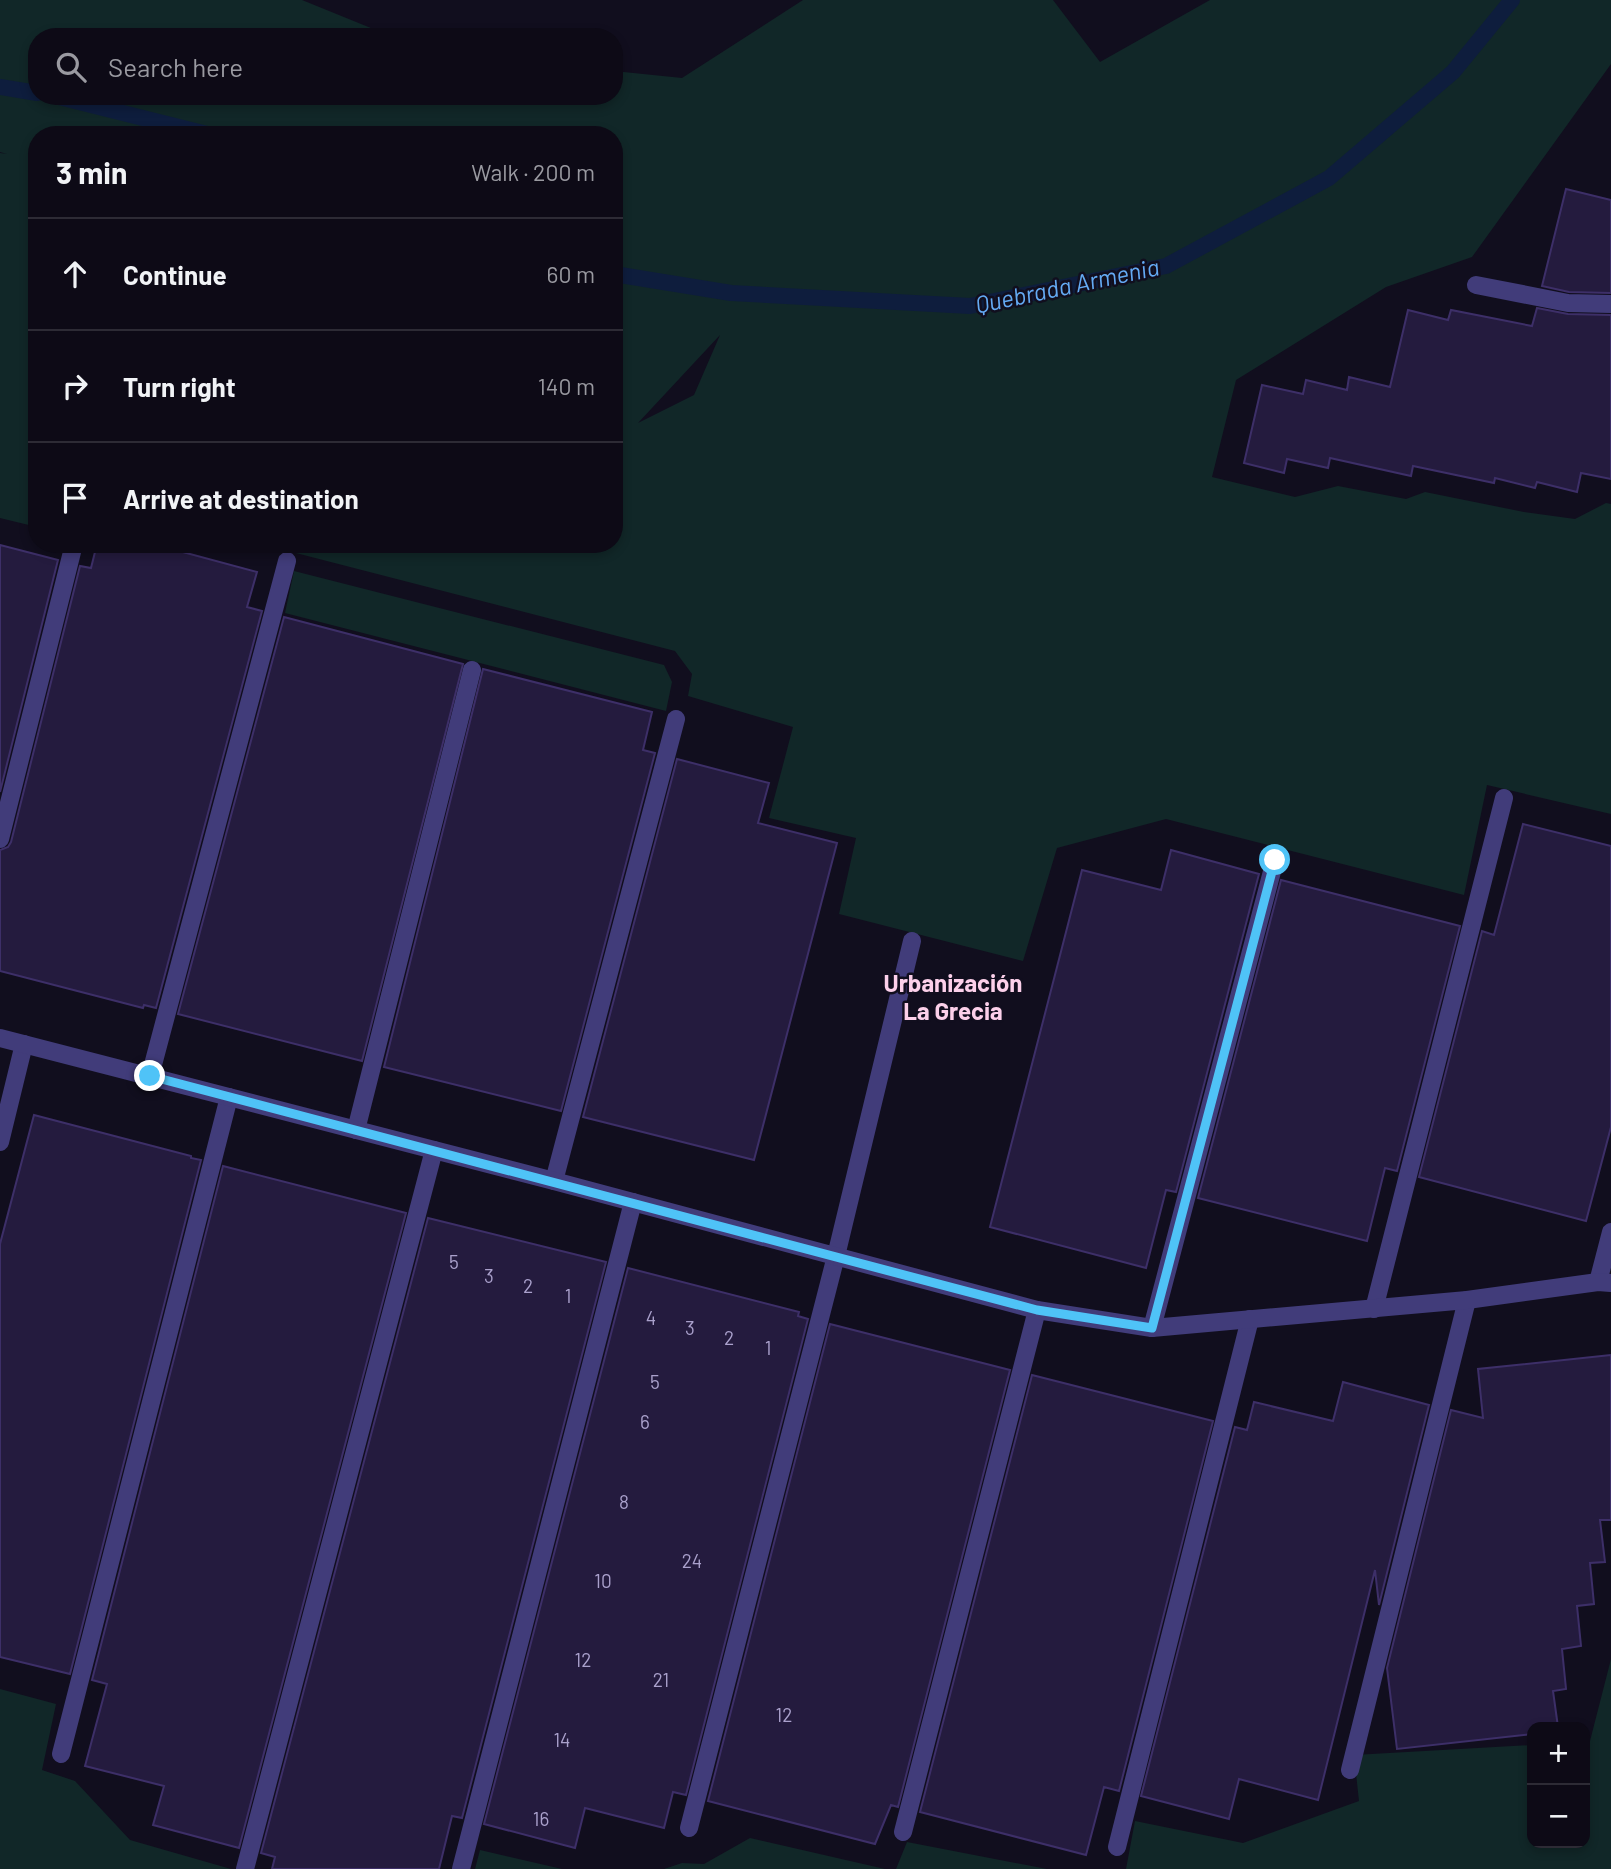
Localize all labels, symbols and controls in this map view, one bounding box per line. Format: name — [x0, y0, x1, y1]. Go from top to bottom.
search box — [28, 28, 623, 105]
icon: search — [52, 48, 90, 86]
text: Search here — [108, 51, 243, 82]
text: 3 min — [56, 154, 127, 190]
text: Walk · 200 m — [471, 158, 595, 186]
water label: Quebrada Armenia — [972, 251, 1162, 319]
icon: ahead — [56, 255, 94, 293]
text: Continue — [123, 259, 227, 290]
text: 60 m — [547, 260, 595, 288]
icon: right — [56, 367, 94, 405]
text: Turn right — [123, 371, 236, 402]
text: 140 m — [538, 372, 595, 400]
icon: arrive — [56, 479, 94, 517]
text: Arrive at destination — [123, 483, 359, 514]
route start — [1259, 844, 1290, 875]
district label: Urbanización La Grecia — [884, 968, 1022, 1025]
route end — [134, 1060, 165, 1091]
house number: 5 — [449, 1250, 459, 1273]
house number: 3 — [484, 1264, 494, 1287]
house number: 2 — [523, 1274, 533, 1297]
house number: 1 — [565, 1284, 571, 1307]
house number: 4 — [646, 1306, 656, 1329]
house number: 3 — [685, 1316, 695, 1339]
house number: 2 — [724, 1326, 734, 1349]
house number: 1 — [765, 1336, 771, 1359]
house number: 5 — [650, 1370, 660, 1393]
house number: 6 — [640, 1410, 650, 1433]
house number: 8 — [619, 1490, 629, 1513]
house number: 24 — [682, 1549, 702, 1572]
house number: 10 — [594, 1569, 612, 1592]
house number: 12 — [575, 1648, 591, 1671]
house number: 21 — [653, 1668, 669, 1691]
house number: 12 — [776, 1703, 792, 1726]
map controls — [1527, 1722, 1590, 1848]
button: + — [1527, 1722, 1590, 1785]
house number: 14 — [553, 1728, 571, 1751]
button: − — [1527, 1785, 1590, 1848]
house number: 16 — [533, 1807, 549, 1830]

